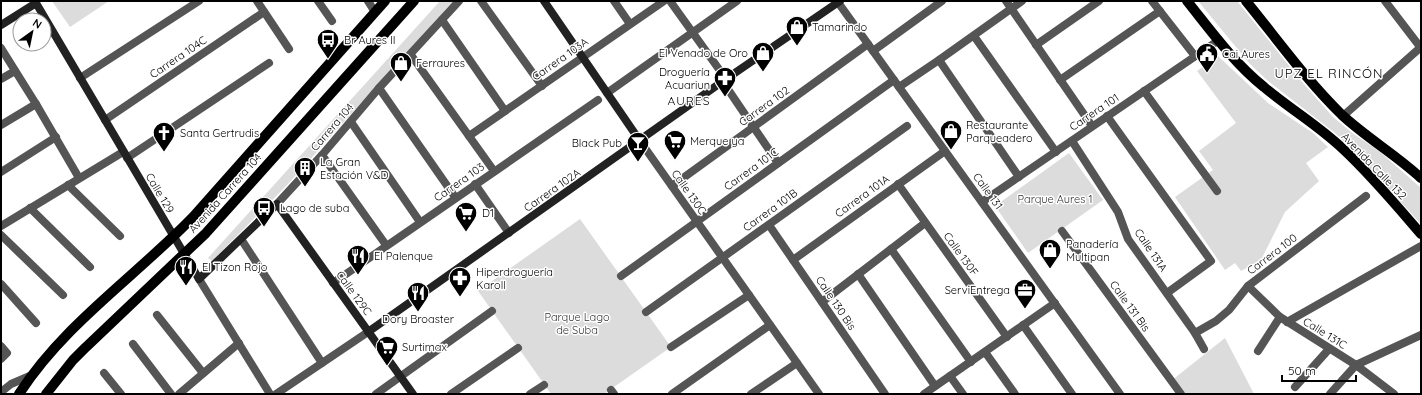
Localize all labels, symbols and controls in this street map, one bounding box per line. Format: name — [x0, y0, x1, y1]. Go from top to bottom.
north arrow — [12, 12, 52, 52]
shop icon: Tamarindo — [784, 14, 810, 47]
text: N — [30, 16, 45, 32]
place label: Tamarindo — [812, 20, 868, 34]
bus stop icon: Br Aures II — [315, 27, 341, 60]
street label: Carrera 104C — [147, 33, 209, 81]
place label: Br Aures II — [344, 33, 396, 47]
street label: Carrera 103A — [529, 34, 591, 84]
shop icon: El Venado de Oro — [750, 40, 776, 73]
public building icon: Cai Aures — [1194, 41, 1220, 74]
place label: El Venado de Oro — [659, 46, 748, 60]
place label: Cai Aures — [1222, 47, 1270, 61]
shop icon: Ferraures — [388, 50, 414, 83]
place label: Ferraures — [416, 56, 465, 70]
place label: Droguería Acuariun — [659, 65, 710, 92]
pharmacy icon: Droguería Acuariun — [712, 65, 738, 98]
district label: UPZ EL RINCÓN — [1275, 65, 1383, 81]
street label: Carrera 102 — [736, 83, 792, 129]
street label: Carrera 101 — [1067, 90, 1121, 134]
district label: AURES — [668, 93, 710, 108]
street label: Carrera 104 — [308, 100, 357, 154]
shop icon: Restaurante Parqueadero — [938, 118, 964, 151]
place label: Restaurante Parqueadero — [966, 118, 1033, 145]
church icon: Santa Gertrudis — [151, 120, 177, 153]
place label: Santa Gertrudis — [180, 126, 259, 140]
supermarket icon: Merque ya — [662, 128, 688, 161]
bar icon: Black Pub — [625, 130, 651, 163]
street label: Avenida Calle 132 — [1338, 130, 1410, 202]
place label: Merque ya — [690, 134, 744, 148]
place label: Black Pub — [572, 136, 622, 150]
street label: Carrera 101C — [721, 145, 781, 193]
street label: Avenida Carrera 104 — [186, 150, 265, 236]
building icon: La Gran Estación V&D — [292, 155, 318, 188]
place label: La Gran Estación V&D — [320, 155, 388, 182]
street label: Carrera 103 — [431, 159, 487, 204]
street label: Carrera 102A — [521, 165, 583, 215]
street label: Calle 130C — [668, 167, 710, 217]
street label: Calle 129 — [143, 170, 177, 216]
street label: Calle 131 — [970, 170, 1006, 212]
street label: Carrera 101A — [832, 172, 892, 220]
street label: Carrera 101B — [740, 186, 800, 234]
park label: Parque Aures 1 — [1017, 192, 1093, 206]
bus stop icon: Lago de suba — [251, 195, 277, 228]
supermarket icon: D1 — [453, 200, 479, 233]
place label: Lago de suba — [280, 201, 349, 215]
place label: D1 — [482, 206, 494, 220]
street label: Calle 131A — [1131, 226, 1171, 274]
street label: Calle 130F — [940, 229, 982, 279]
street label: Carrera 100 — [1244, 231, 1300, 277]
shop icon: Panadería Multipan — [1037, 237, 1063, 270]
place label: Panadería Multipan — [1066, 237, 1118, 264]
restaurant icon: El Palenque — [345, 243, 371, 276]
place label: El Palenque — [374, 249, 433, 263]
restaurant icon: El Tizon Rojo — [173, 254, 199, 287]
place label: El Tizon Rojo — [202, 260, 268, 274]
pharmacy icon: Hiperdroguería Karoll — [447, 265, 473, 298]
place label: Hiperdroguería Karoll — [476, 265, 553, 292]
street label: Calle 129C — [333, 268, 375, 318]
street label: Calle 130 Bis — [813, 273, 859, 333]
office icon: ServiEntrega — [1012, 277, 1038, 310]
street label: Calle 131 Bis — [1107, 278, 1153, 334]
restaurant icon: Dory Broaster — [405, 280, 431, 313]
place label: ServiEntrega — [945, 283, 1010, 297]
park label: Parque Lago de Suba — [544, 310, 610, 337]
place label: Dory Broaster — [382, 312, 455, 326]
street label: Calle 131C — [1300, 314, 1350, 352]
supermarket icon: Surtimax — [374, 334, 400, 367]
place label: Surtimax — [402, 340, 447, 354]
scale bar — [1282, 357, 1356, 383]
text: 50 m — [1288, 363, 1316, 378]

